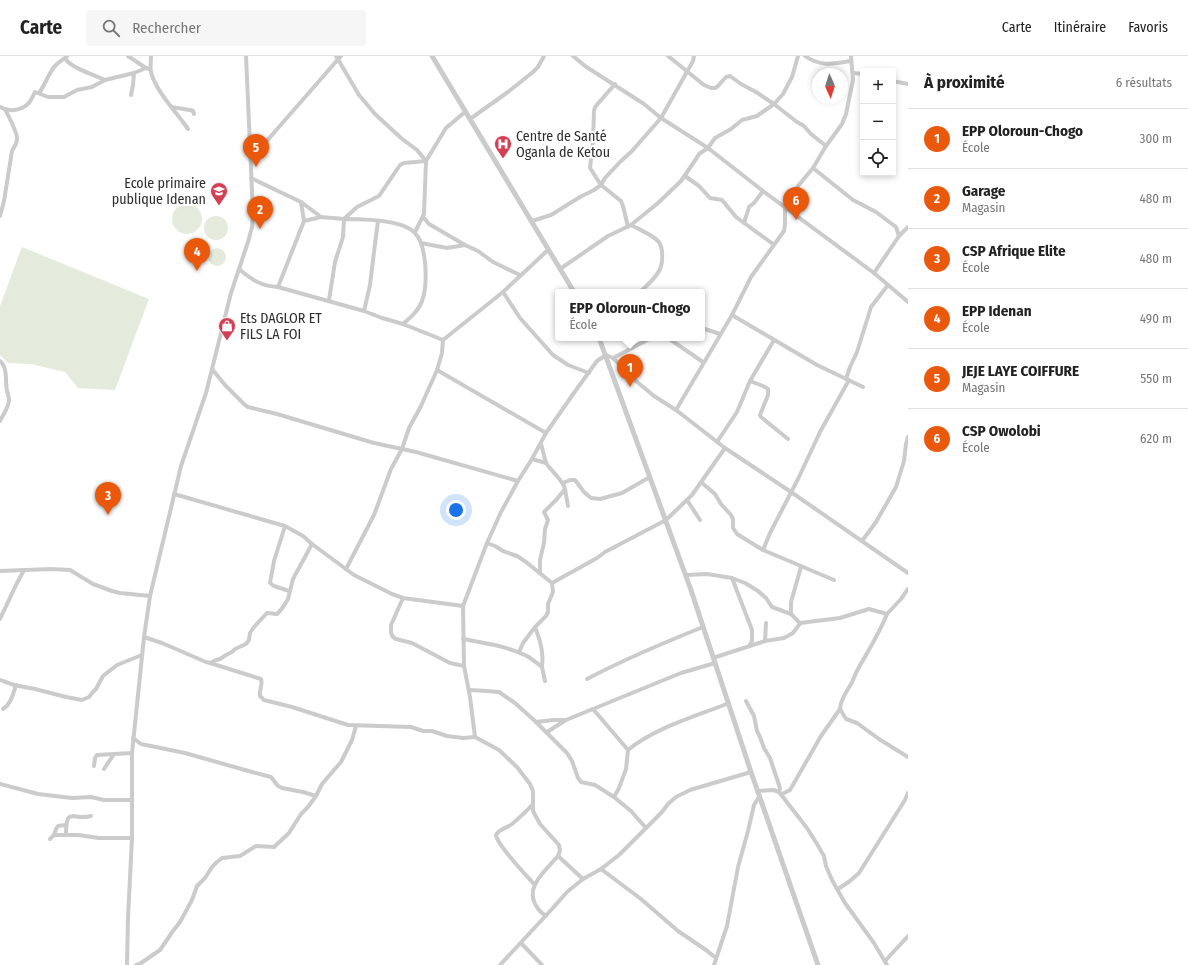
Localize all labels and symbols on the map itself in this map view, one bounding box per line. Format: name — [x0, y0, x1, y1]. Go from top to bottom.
north arrow — [812, 68, 848, 104]
place label: Centre de Santé Oganla de Ketou — [516, 128, 610, 161]
pin: 5 — [243, 134, 269, 167]
hospital icon: Centre de Santé Oganla de Ketou — [493, 134, 513, 159]
place label: Ecole primaire publique Idenan — [112, 175, 206, 208]
school or university icon: Ecole primaire publique Idenan — [209, 181, 229, 206]
pin: 6 — [783, 187, 809, 220]
pin: 2 — [247, 196, 273, 229]
pin: 4 — [184, 238, 210, 271]
place label: Ets DAGLOR ET FILS LA FOI — [240, 310, 322, 343]
shop icon: Ets DAGLOR ET FILS LA FOI — [217, 316, 237, 341]
pin: 1 — [617, 354, 643, 387]
pin: 3 — [95, 482, 121, 515]
your location — [446, 500, 466, 520]

